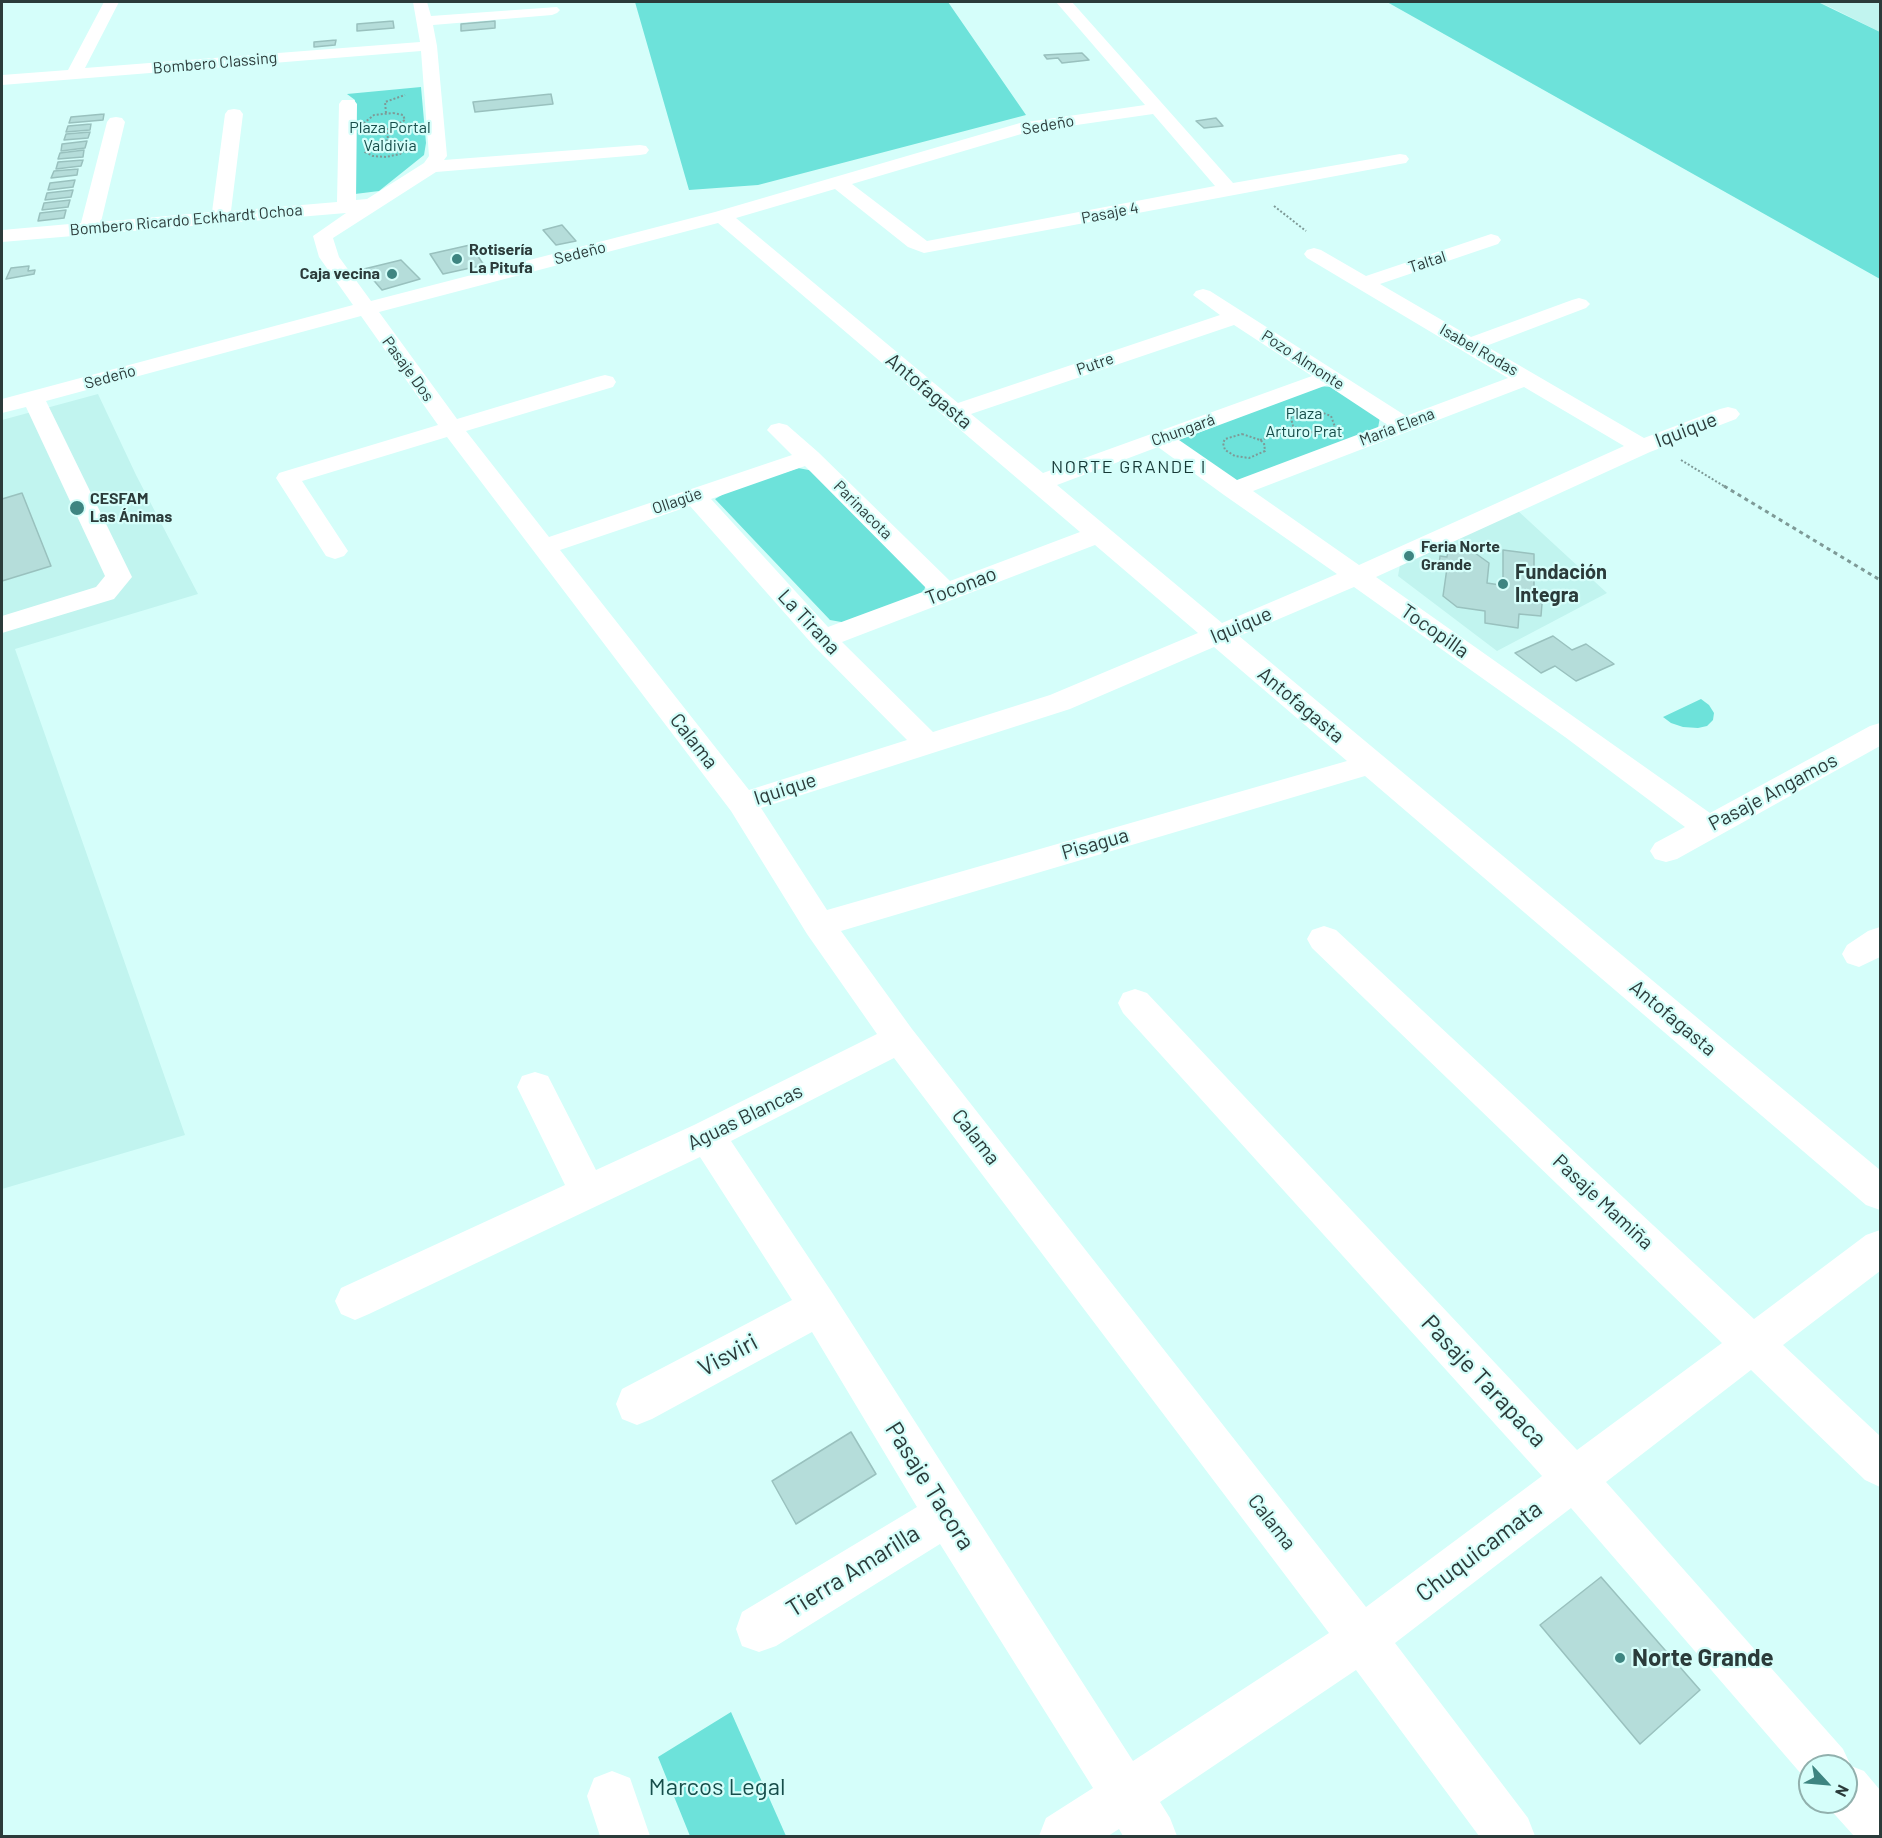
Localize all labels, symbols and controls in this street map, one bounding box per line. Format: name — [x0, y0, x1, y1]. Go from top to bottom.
street label: Bombero Classing — [152, 48, 278, 78]
street label: Sedeño — [1020, 111, 1076, 139]
park label: Plaza Portal Valdivia — [349, 118, 431, 156]
street label: Pasaje 4 — [1080, 198, 1140, 228]
street label: Bombero Ricardo Eckhardt Ochoa — [69, 200, 303, 240]
street label: Sedeño — [552, 237, 608, 269]
place label: Rotisería La Pitufa — [469, 240, 533, 278]
street label: Taltal — [1406, 247, 1448, 277]
marker: Rotisería La Pitufa — [450, 252, 464, 266]
place label: Caja vecina — [300, 264, 380, 284]
marker: Caja vecina — [385, 267, 399, 281]
street label: Isabel Rodas — [1436, 320, 1522, 380]
street label: Pozo Almonte — [1258, 326, 1348, 394]
street label: Pasaje Dos — [378, 333, 438, 405]
street label: Antofagasta — [881, 348, 977, 434]
street label: Putre — [1074, 349, 1116, 379]
street label: Sedeño — [82, 361, 138, 393]
park label: Plaza Arturo Prat — [1265, 404, 1343, 442]
street label: María Elena — [1357, 404, 1437, 450]
street label: Iquique — [1652, 407, 1720, 453]
street label: Chungará — [1149, 410, 1217, 450]
district label: NORTE GRANDE I — [1051, 456, 1207, 478]
street label: Parinacota — [830, 477, 896, 543]
street label: Ollagüe — [650, 484, 704, 518]
place label: CESFAM Las Ánimas — [90, 489, 172, 527]
marker: CESFAM Las Ánimas — [68, 499, 86, 517]
place label: Feria Norte Grande — [1421, 537, 1500, 575]
marker: Feria Norte Grande — [1402, 549, 1416, 563]
place label: Fundación Integra — [1515, 560, 1607, 607]
street label: Toconao — [922, 562, 1000, 610]
marker: Fundación Integra — [1496, 577, 1510, 591]
street label: La Tirana — [773, 584, 845, 660]
street label: Tocopilla — [1396, 599, 1474, 663]
street label: Iquique — [1207, 601, 1275, 649]
street label: Antofagasta — [1253, 662, 1349, 748]
street label: Calama — [665, 708, 723, 774]
street label: Pasaje Angamos — [1705, 748, 1841, 836]
street label: Iquique — [751, 768, 819, 810]
street label: Pisagua — [1059, 823, 1131, 865]
street label: Antofagasta — [1625, 975, 1721, 1061]
street label: Aguas Blancas — [683, 1079, 807, 1155]
street label: Calama — [947, 1104, 1005, 1170]
street label: Pasaje Mamiña — [1548, 1149, 1658, 1255]
street label: Pasaje Tarapaca — [1415, 1309, 1553, 1453]
street label: Visviri — [693, 1327, 763, 1383]
street label: Pasaje Tacora — [879, 1417, 981, 1555]
street label: Calama — [1243, 1489, 1301, 1555]
street label: Chuquicamata — [1410, 1494, 1548, 1608]
street label: Tierra Amarilla — [781, 1519, 925, 1623]
place label: Norte Grande — [1632, 1644, 1774, 1672]
marker: Norte Grande — [1613, 1651, 1627, 1665]
north arrow — [1798, 1754, 1858, 1814]
park label: Marcos Legal — [649, 1773, 785, 1801]
text: N — [1832, 1782, 1854, 1800]

